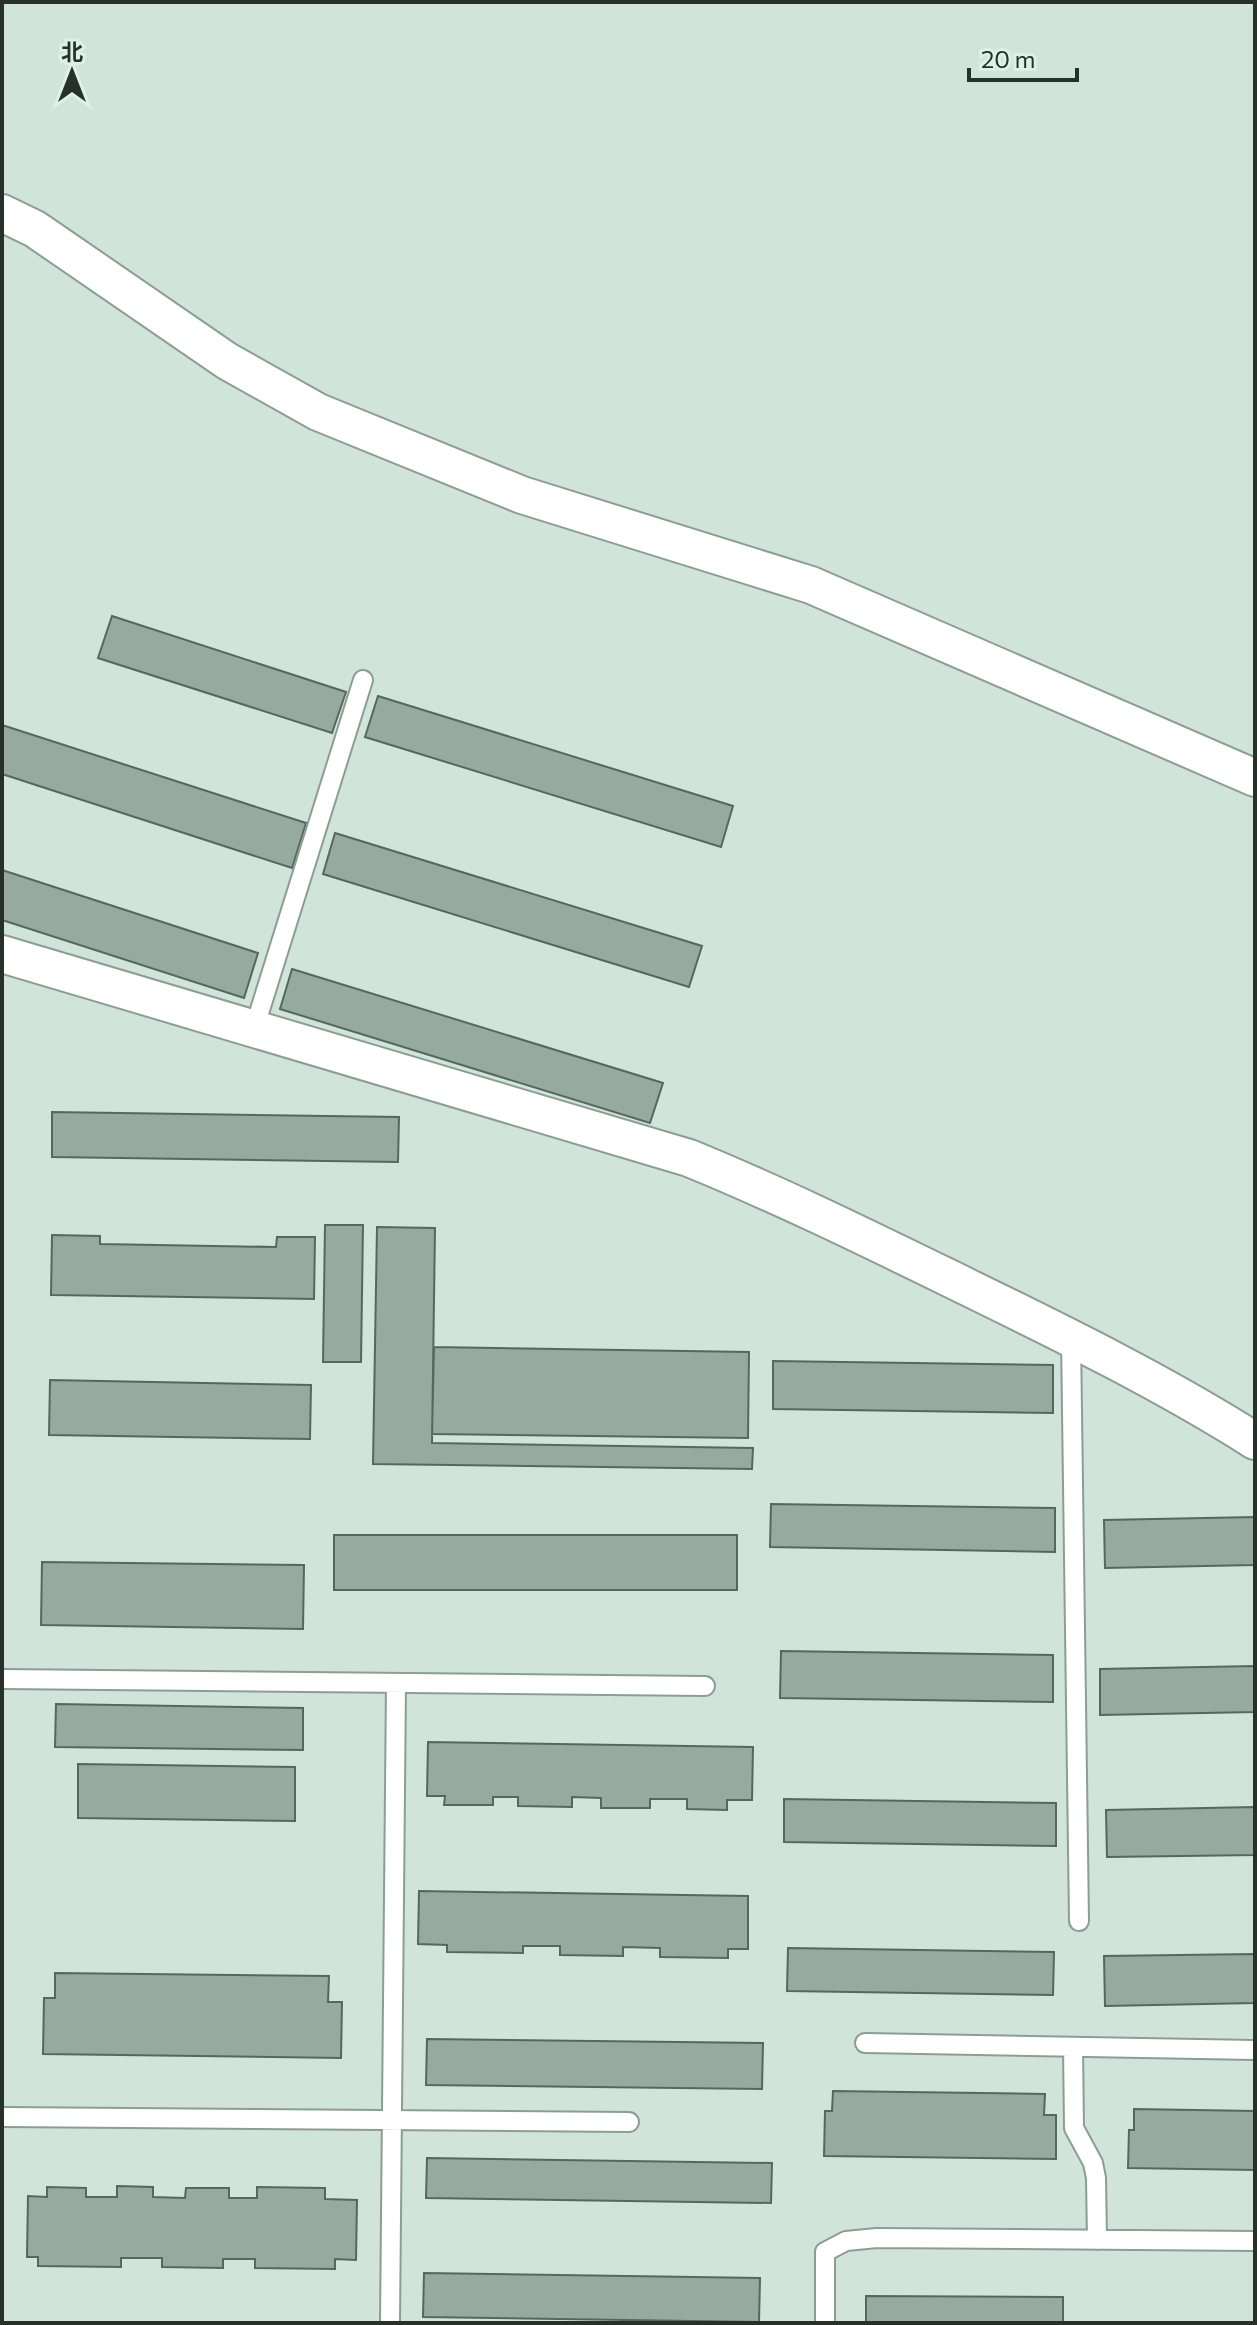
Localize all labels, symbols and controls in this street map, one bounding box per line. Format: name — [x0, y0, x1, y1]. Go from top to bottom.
north arrow — [32, 32, 112, 112]
scale bar — [969, 32, 1077, 82]
text: 北 — [61, 38, 83, 65]
text: 20 m — [981, 44, 1035, 73]

